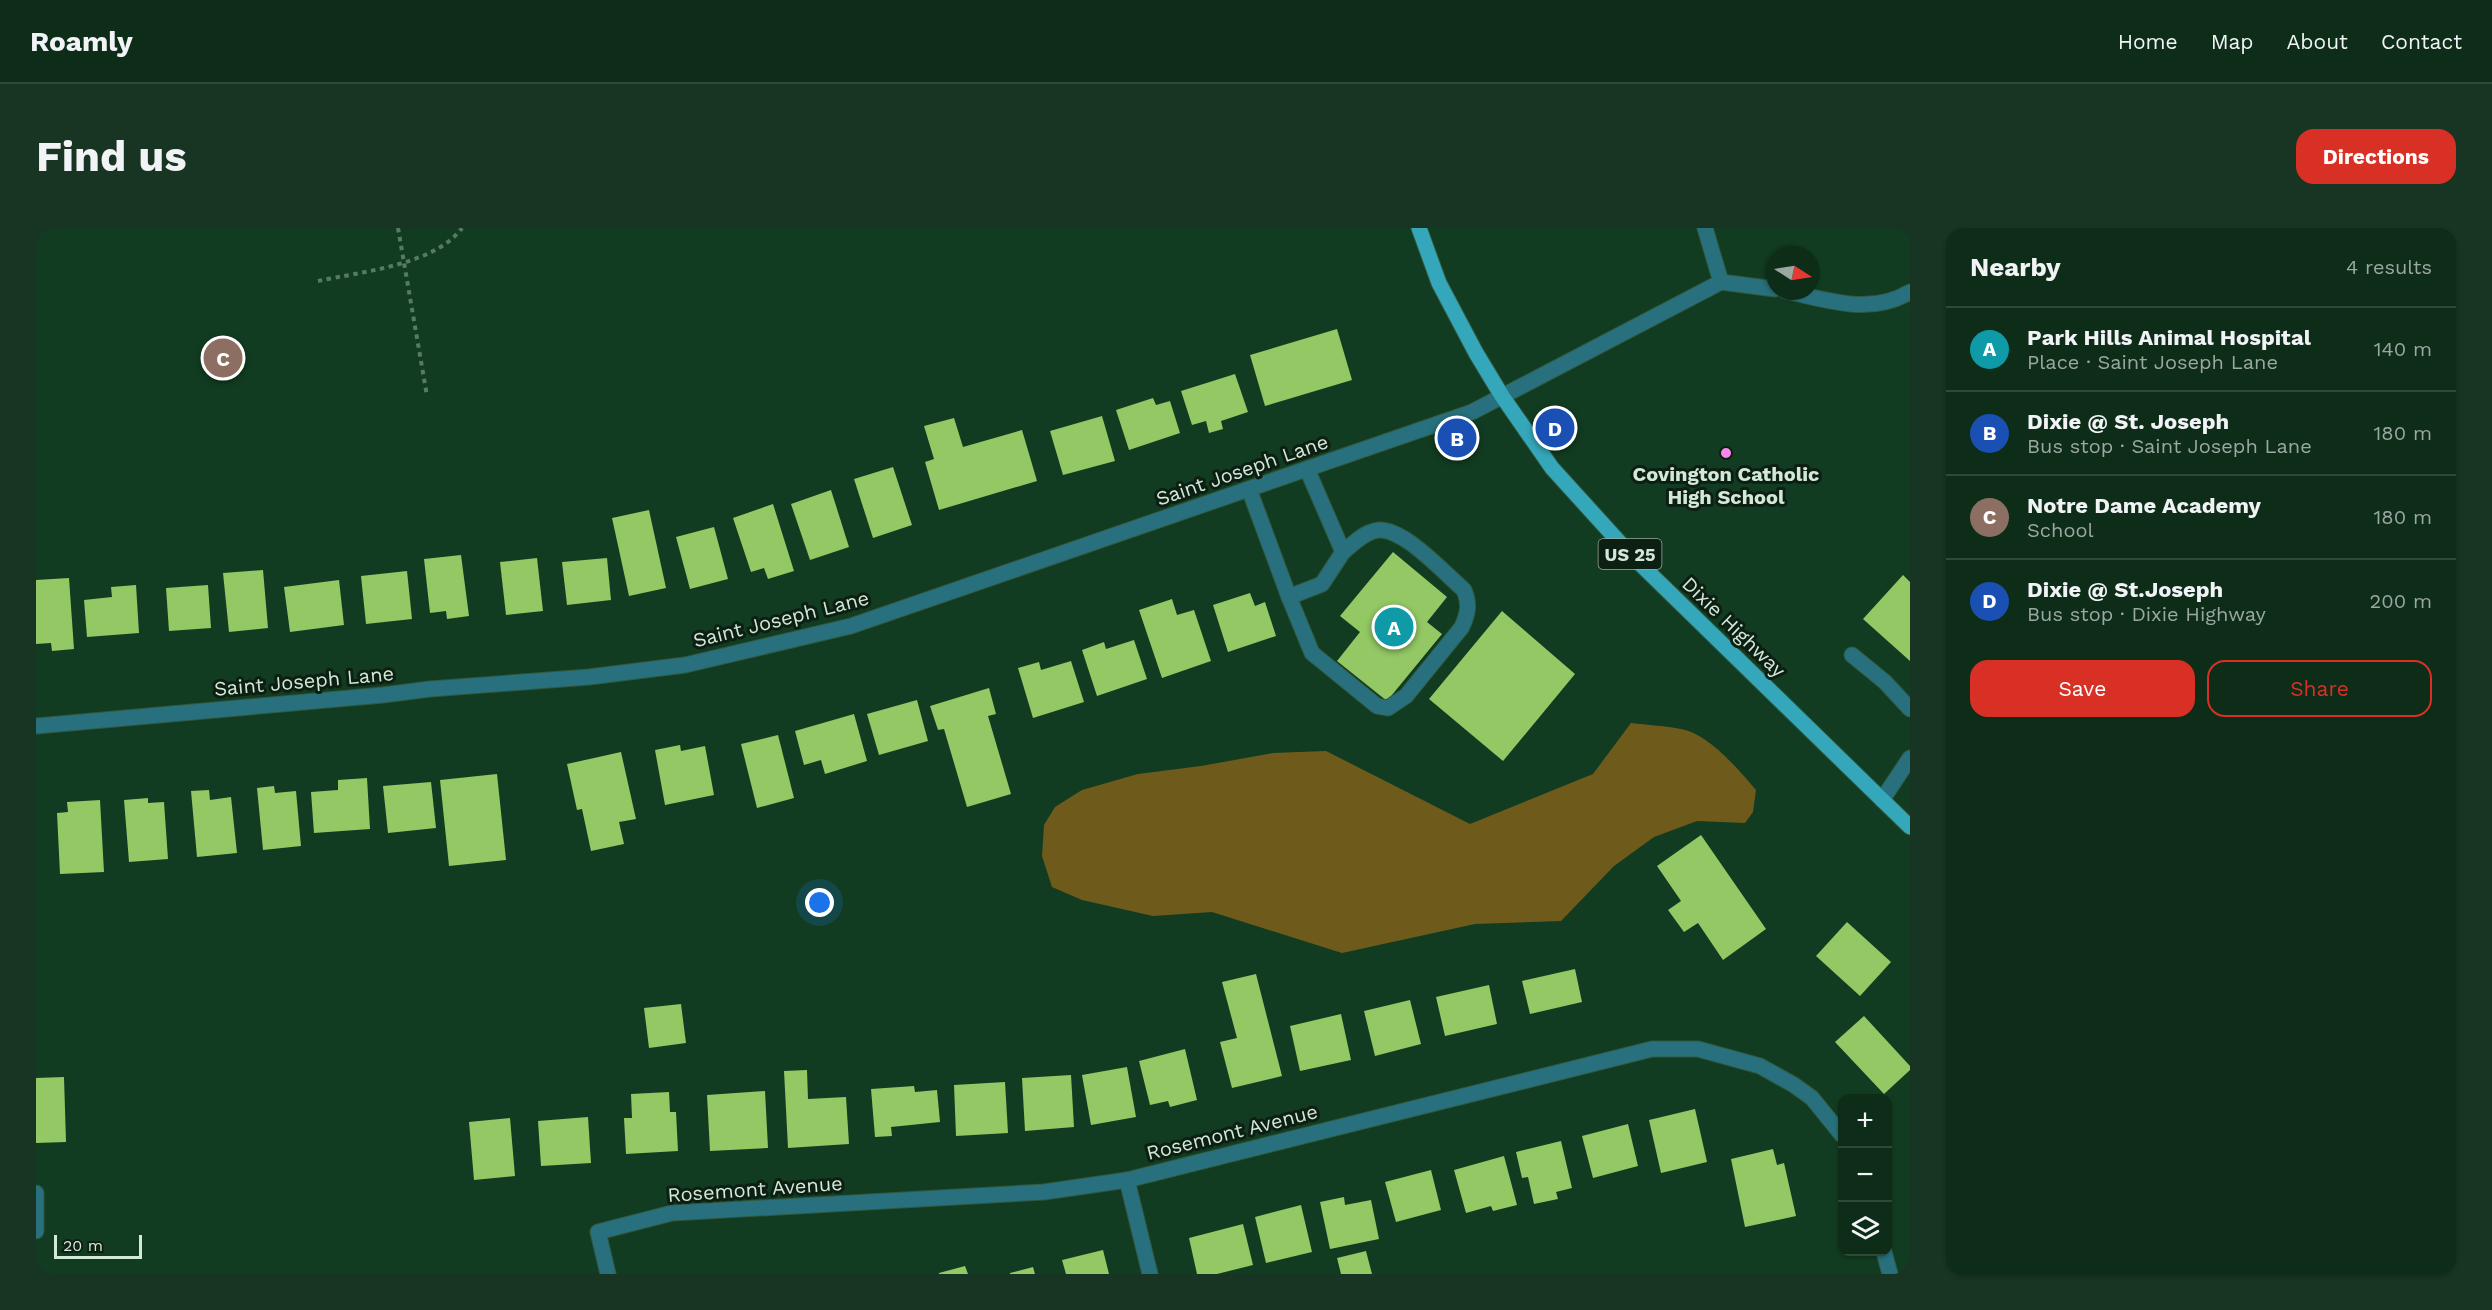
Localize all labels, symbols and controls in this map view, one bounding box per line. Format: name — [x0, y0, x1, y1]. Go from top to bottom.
text: Roamly — [30, 25, 133, 58]
text: Home — [2118, 29, 2178, 54]
text: Map — [2211, 29, 2254, 54]
text: About — [2287, 29, 2348, 54]
text: Contact — [2381, 29, 2462, 54]
button: Directions — [2296, 129, 2456, 184]
text: Find us — [36, 132, 187, 181]
north arrow — [1766, 246, 1820, 300]
text: Nearby — [1970, 252, 2061, 282]
text: 4 results — [2346, 255, 2432, 279]
text: Park Hills Animal Hospital — [2027, 325, 2311, 350]
pin: C — [204, 336, 243, 380]
text: A — [1983, 337, 1996, 361]
text: 140 m — [2374, 337, 2432, 361]
text: Place · Saint Joseph Lane — [2027, 350, 2278, 374]
pin: D — [1536, 406, 1574, 450]
text: Dixie @ St. Joseph — [2027, 409, 2229, 434]
pin: B — [1438, 416, 1476, 460]
text: B — [1983, 421, 1996, 445]
text: 180 m — [2374, 421, 2432, 445]
street label: Saint Joseph Lane — [1153, 429, 1331, 511]
text: Bus stop · Saint Joseph Lane — [2027, 434, 2312, 458]
marker: Covington Catholic High School — [1719, 446, 1733, 460]
place label: Covington Catholic High School — [1633, 462, 1819, 509]
text: Notre Dame Academy — [2027, 493, 2261, 518]
text: C — [1983, 505, 1996, 529]
text: 180 m — [2374, 505, 2432, 529]
text: School — [2027, 518, 2094, 542]
road number: US 25 — [1598, 539, 1662, 569]
street label: Dixie Highway — [1677, 572, 1791, 683]
text: Dixie @ St.Joseph — [2027, 577, 2223, 602]
street label: Saint Joseph Lane — [691, 586, 871, 652]
text: D — [1982, 589, 1997, 613]
text: 200 m — [2370, 589, 2432, 613]
text: Bus stop · Dixie Highway — [2027, 602, 2266, 626]
pin: A — [1374, 604, 1414, 650]
button: Save — [1970, 660, 2195, 717]
button: Share — [2207, 660, 2432, 717]
street label: Saint Joseph Lane — [213, 661, 395, 701]
your location — [805, 888, 834, 917]
map controls — [1838, 1094, 1892, 1256]
button: + — [1838, 1094, 1892, 1148]
street label: Rosemont Avenue — [1144, 1099, 1320, 1165]
button: − — [1838, 1148, 1892, 1202]
street label: Rosemont Avenue — [667, 1171, 843, 1207]
button: layers — [1838, 1202, 1892, 1256]
scale bar — [54, 1232, 142, 1260]
text: 20 m — [63, 1236, 103, 1255]

